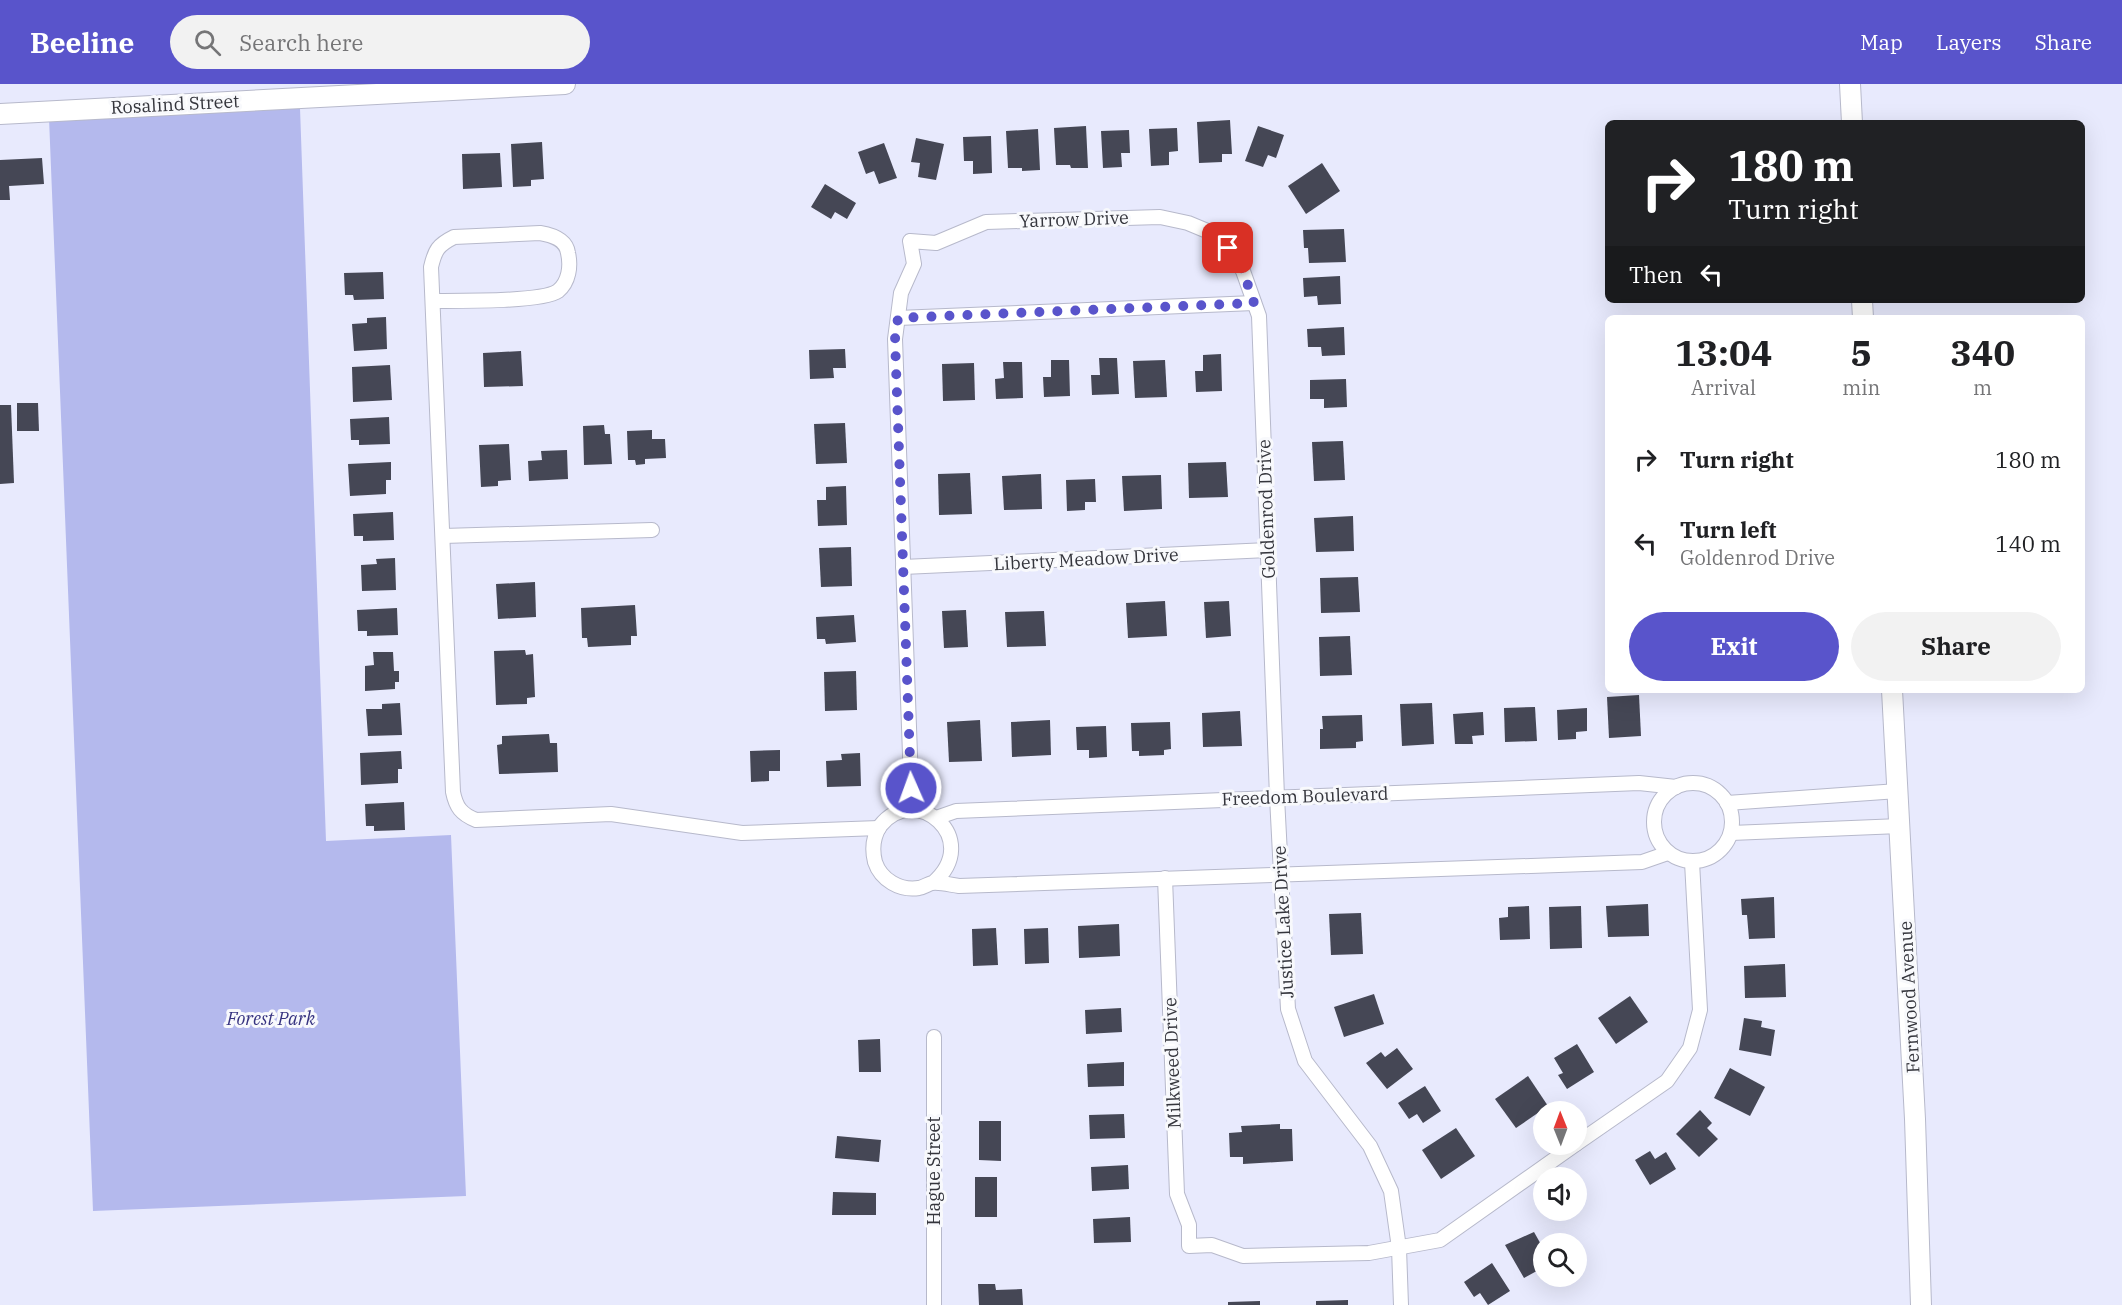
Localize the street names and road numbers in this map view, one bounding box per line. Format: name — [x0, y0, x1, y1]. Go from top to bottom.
street label: Rosalind Street — [110, 89, 240, 119]
street label: Yarrow Drive — [1019, 206, 1129, 232]
street label: Goldenrod Drive — [1252, 439, 1280, 579]
street label: Liberty Meadow Drive — [993, 543, 1179, 575]
street label: Freedom Boulevard — [1221, 782, 1389, 810]
street label: Justice Lake Drive — [1268, 845, 1298, 999]
street label: Fernwood Avenue — [1894, 920, 1924, 1074]
street label: Milkweed Drive — [1158, 997, 1186, 1129]
street label: Hague Street — [922, 1116, 945, 1226]

